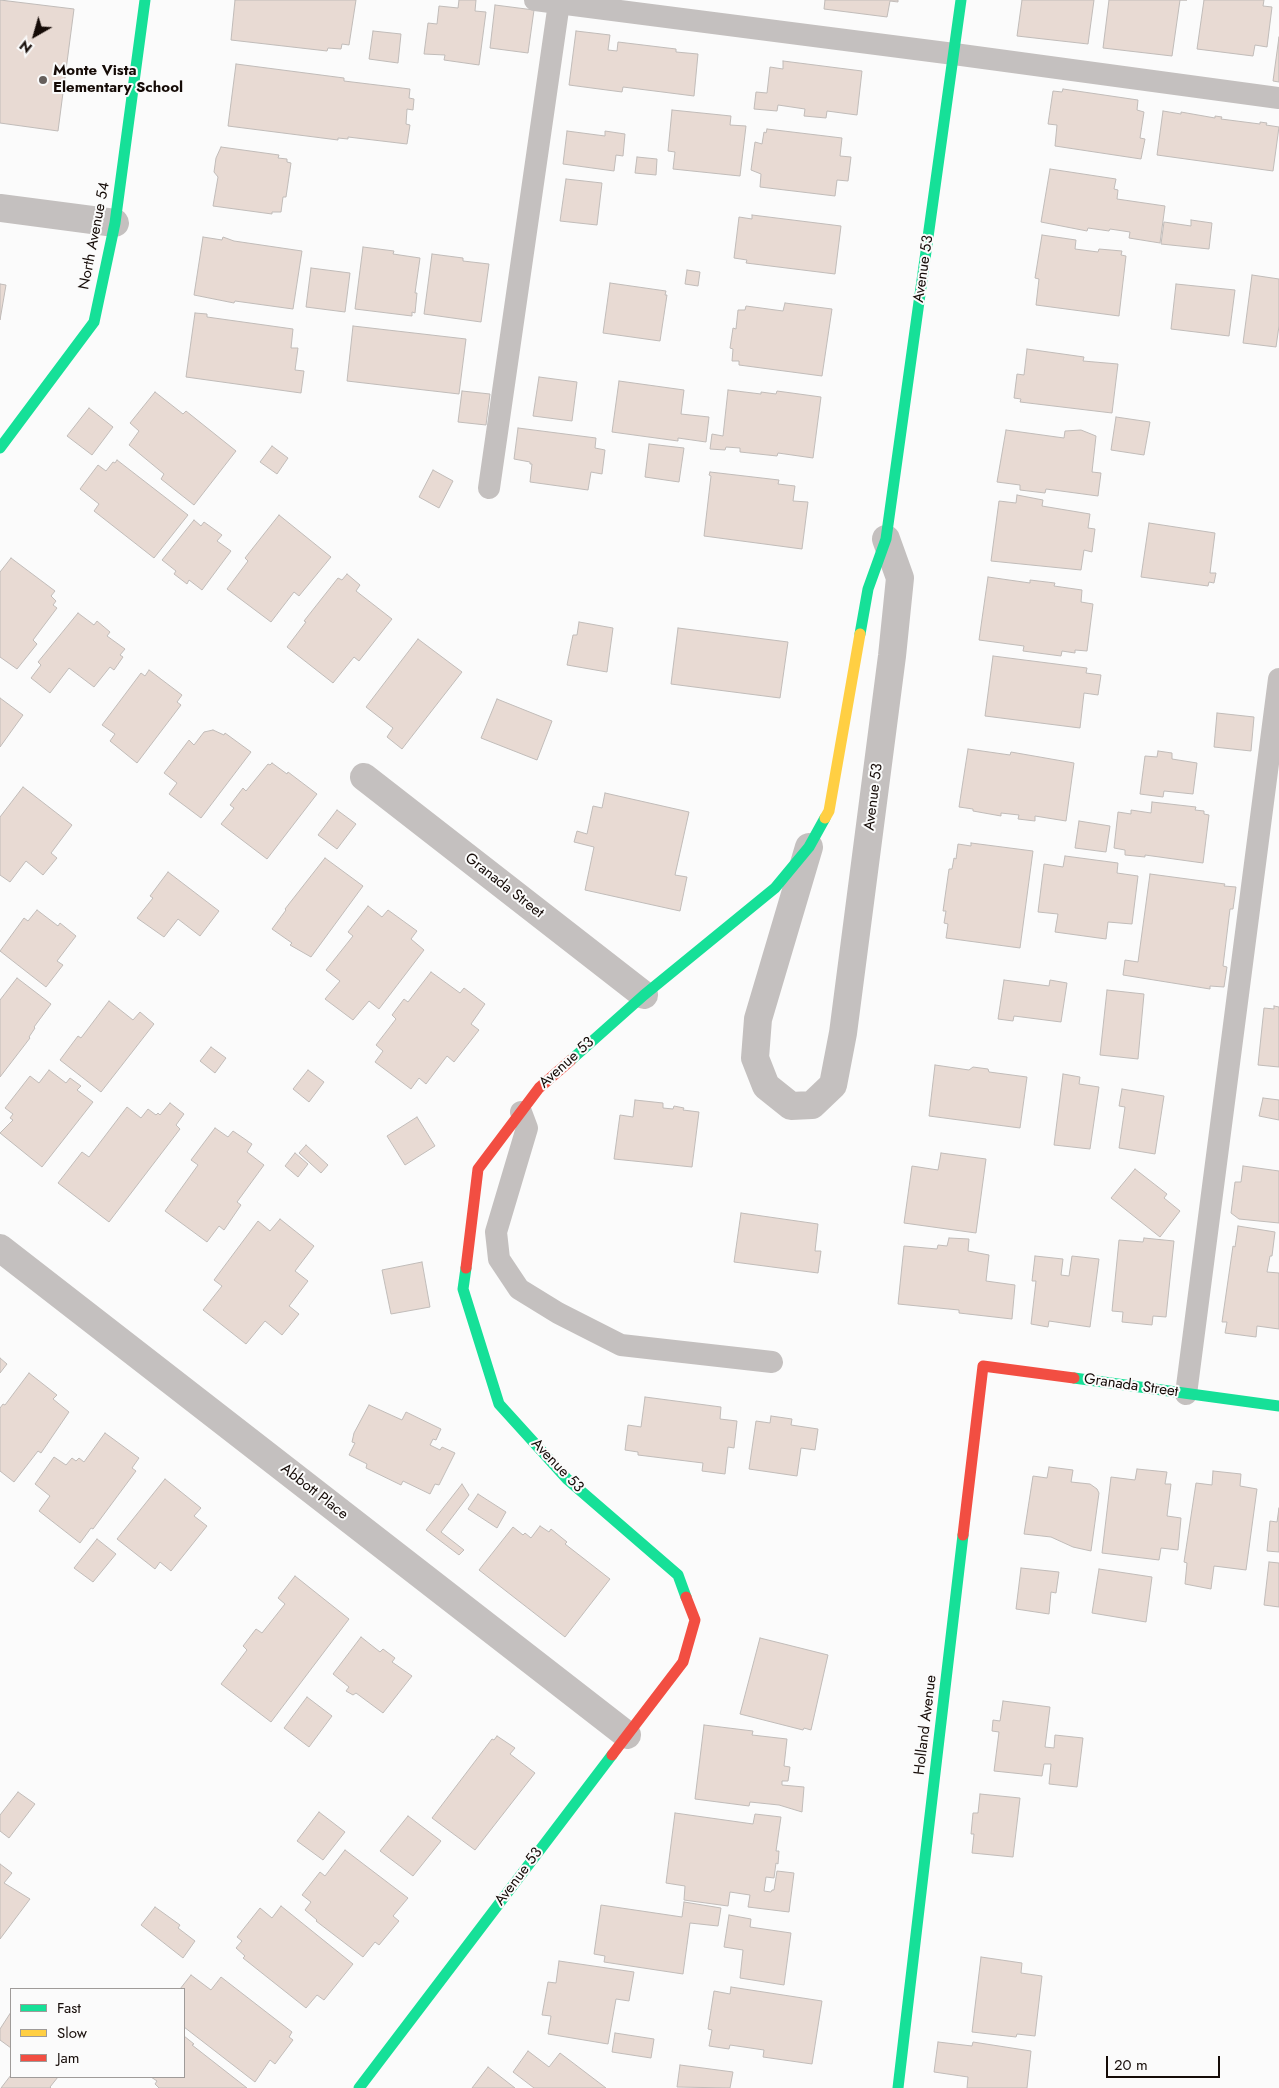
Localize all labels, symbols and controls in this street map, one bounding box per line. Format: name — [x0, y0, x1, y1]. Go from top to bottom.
north arrow — [10, 10, 60, 60]
text: N — [15, 36, 36, 58]
place label: Monte Vista Elementary School — [53, 62, 183, 97]
marker: Monte Vista Elementary School — [37, 74, 49, 86]
street label: North Avenue 54 — [76, 181, 114, 291]
street label: Avenue 53 — [910, 234, 938, 304]
street label: Avenue 53 — [861, 762, 887, 832]
street label: Granada Street — [461, 850, 547, 922]
street label: Avenue 53 — [536, 1034, 598, 1092]
street label: Granada Street — [1083, 1370, 1179, 1402]
street label: Avenue 53 — [527, 1435, 587, 1497]
street label: Abbott Place — [277, 1460, 351, 1524]
street label: Holland Avenue — [911, 1674, 941, 1776]
street label: Avenue 53 — [491, 1844, 547, 1910]
legend — [10, 1988, 185, 2078]
text: Fast — [57, 1997, 81, 2019]
text: Slow — [57, 2022, 87, 2044]
scale bar — [1109, 2046, 1223, 2078]
text: Jam — [57, 2047, 80, 2069]
text: 20 m — [1114, 2054, 1148, 2076]

